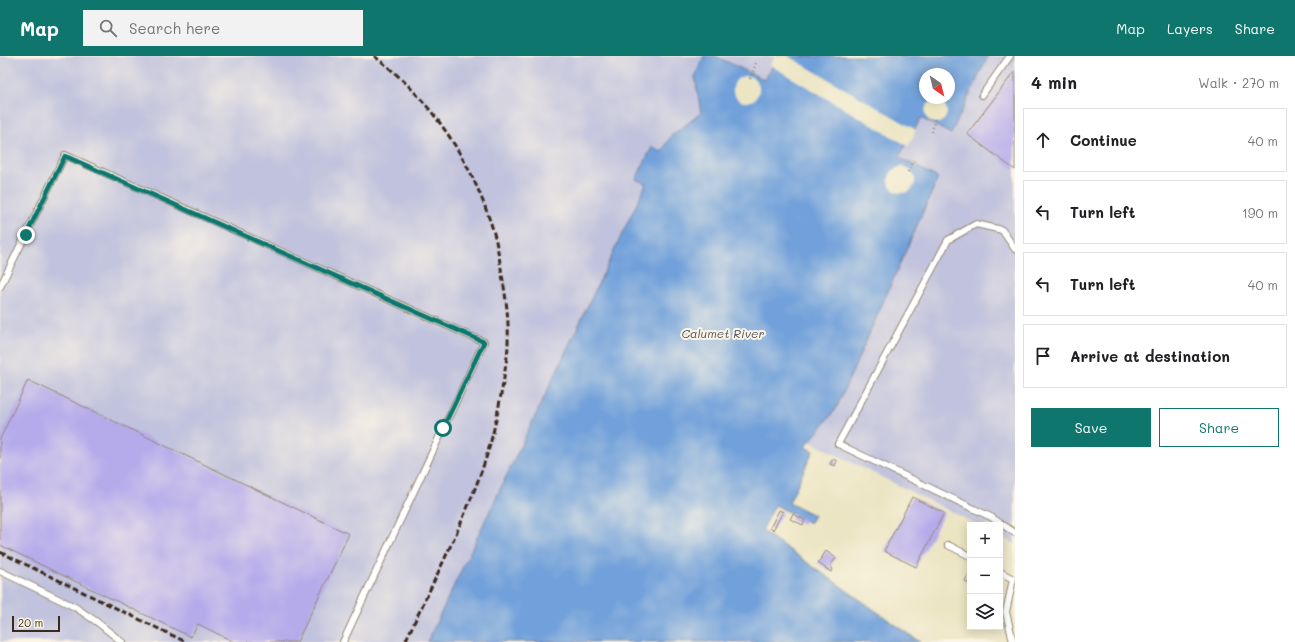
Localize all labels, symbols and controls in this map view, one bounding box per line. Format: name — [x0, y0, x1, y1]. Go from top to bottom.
search box — [83, 10, 363, 46]
text: Map — [20, 16, 59, 41]
icon: search — [97, 17, 119, 39]
text: Search here — [129, 18, 220, 38]
text: Map — [1116, 19, 1145, 38]
text: Layers — [1167, 19, 1213, 38]
text: Share — [1235, 19, 1275, 38]
north arrow — [919, 68, 955, 104]
text: 4 min — [1031, 71, 1077, 93]
text: Walk · 270 m — [1198, 74, 1279, 91]
icon: ahead — [1032, 129, 1054, 151]
text: Continue — [1070, 130, 1137, 150]
text: 40 m — [1248, 132, 1278, 149]
icon: left — [1032, 201, 1054, 223]
text: Turn left — [1070, 202, 1135, 222]
text: 190 m — [1242, 204, 1278, 221]
route end — [17, 226, 35, 244]
icon: left — [1032, 273, 1054, 295]
text: Turn left — [1070, 274, 1135, 294]
text: 40 m — [1248, 276, 1278, 293]
water label: Calumet River — [682, 325, 764, 341]
icon: arrive — [1032, 345, 1054, 367]
text: Arrive at destination — [1070, 346, 1230, 366]
button: Save — [1031, 408, 1151, 447]
button: Share — [1159, 408, 1279, 447]
route start — [434, 419, 452, 437]
map controls — [967, 522, 1003, 630]
button: + — [967, 522, 1003, 558]
button: − — [967, 558, 1003, 594]
button: layers — [967, 594, 1003, 630]
scale bar — [12, 614, 60, 633]
text: 20 m — [18, 615, 43, 630]

